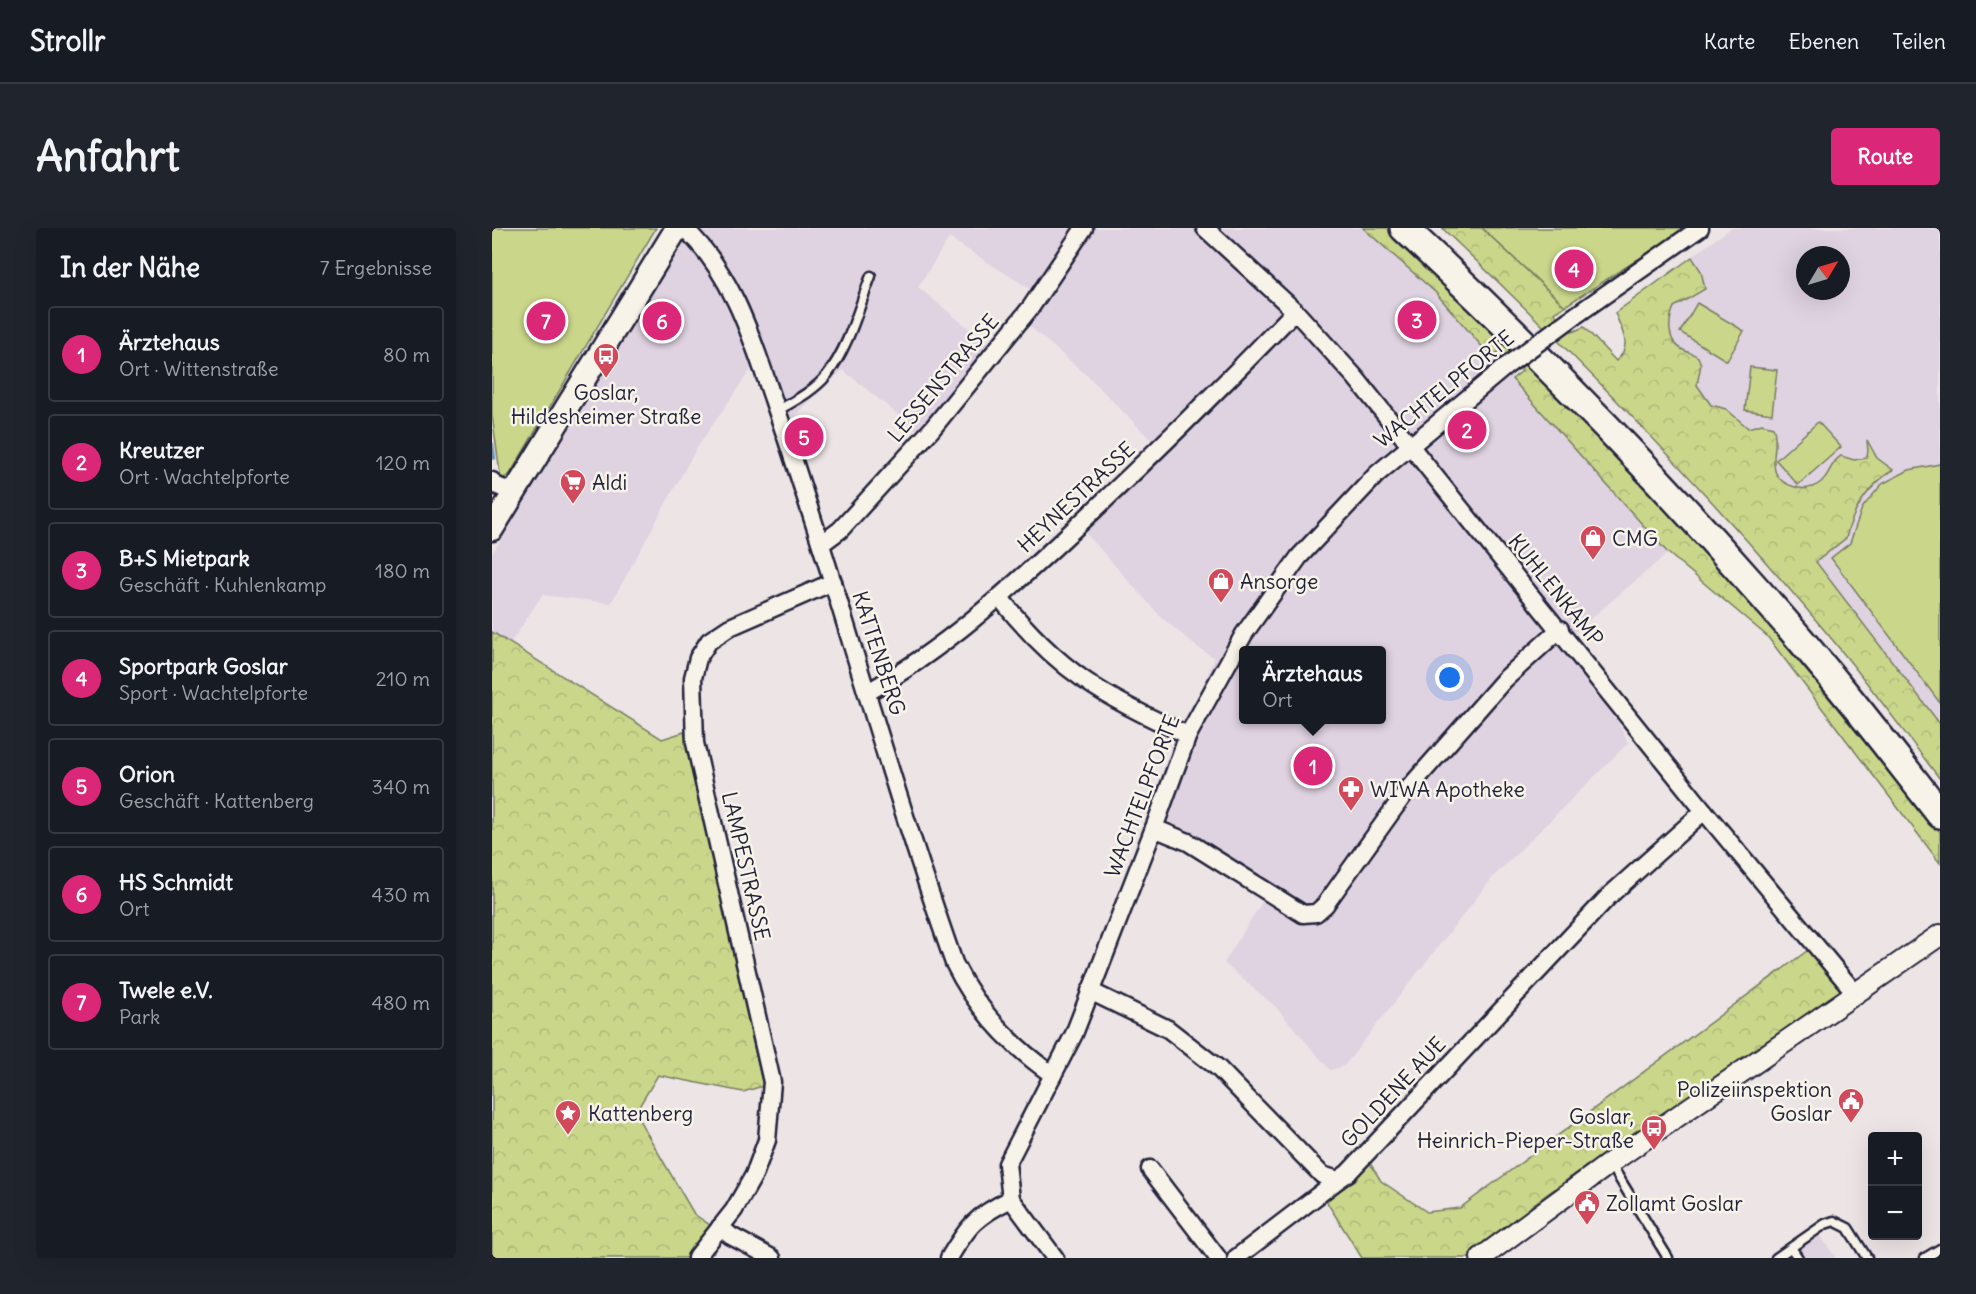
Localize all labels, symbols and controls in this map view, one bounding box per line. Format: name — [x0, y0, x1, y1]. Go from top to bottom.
text: Strollr — [30, 23, 105, 59]
text: Karte — [1704, 28, 1755, 55]
text: Ebenen — [1788, 28, 1859, 55]
text: Teilen — [1892, 28, 1946, 55]
button: Route — [1831, 128, 1940, 185]
text: Anfahrt — [36, 130, 180, 182]
pin: 4 — [1554, 246, 1594, 291]
north arrow — [1796, 246, 1850, 300]
text: In der Nähe — [60, 251, 200, 284]
text: 7 Ergebnisse — [320, 255, 432, 280]
pin: 7 — [526, 298, 566, 344]
pin: 6 — [642, 298, 682, 344]
pin: 3 — [1398, 298, 1436, 343]
street label: LESSENSTRASSE — [882, 308, 1004, 448]
street label: WACHTELPFORTE — [1369, 324, 1519, 454]
text: Ärztehaus — [119, 328, 220, 356]
bus stop icon: Goslar, Hildesheimer Straße — [591, 341, 621, 379]
text: 1 — [78, 342, 85, 367]
text: 80 m — [383, 342, 430, 367]
text: Ort · Wittenstraße — [119, 356, 278, 381]
place label: Goslar, Hildesheimer Straße — [511, 379, 701, 430]
pin: 2 — [1448, 408, 1486, 452]
pin: 5 — [784, 414, 824, 460]
text: Kreutzer — [119, 436, 204, 464]
street label: HEYNESTRASSE — [1012, 436, 1140, 558]
text: 2 — [76, 450, 87, 475]
text: 120 m — [376, 450, 430, 475]
text: Ort · Wachtelpforte — [119, 464, 290, 489]
supermarket icon: Aldi — [558, 467, 588, 505]
place label: Aldi — [592, 469, 627, 496]
shop icon: CMG — [1578, 523, 1608, 561]
place label: CMG — [1612, 525, 1658, 552]
street label: KUHLENKAMP — [1503, 528, 1609, 652]
text: B+S Mietpark — [119, 544, 250, 572]
text: 3 — [76, 558, 87, 583]
text: 180 m — [375, 558, 430, 583]
shop icon: Ansorge — [1206, 566, 1236, 604]
place label: Ansorge — [1240, 568, 1318, 595]
text: Geschäft · Kuhlenkamp — [119, 572, 326, 597]
street label: KATTENBERG — [846, 588, 912, 718]
popup — [1239, 646, 1386, 724]
text: Sportpark Goslar — [119, 652, 288, 680]
text: Ärztehaus — [1262, 659, 1363, 687]
your location — [1435, 663, 1464, 692]
text: 4 — [76, 666, 87, 691]
text: 210 m — [376, 666, 430, 691]
text: Sport · Wachtelpforte — [119, 680, 308, 705]
text: Ort — [1262, 687, 1293, 712]
street label: WACHTELPFORTE — [1099, 711, 1185, 881]
pin: 1 — [1294, 744, 1332, 788]
text: Orion — [119, 760, 175, 788]
text: 5 — [76, 774, 87, 799]
text: 340 m — [372, 774, 430, 799]
pharmacy icon: WIWA Apotheke — [1336, 774, 1366, 812]
place label: WIWA Apotheke — [1370, 776, 1525, 803]
text: Geschäft · Kattenberg — [119, 788, 314, 813]
street label: LAMPESTRASSE — [716, 789, 776, 943]
text: HS Schmidt — [119, 868, 233, 896]
text: 6 — [76, 882, 87, 907]
text: 430 m — [372, 882, 430, 907]
text: Ort — [119, 896, 149, 921]
text: Twele e.V. — [119, 976, 213, 1004]
text: 7 — [77, 990, 86, 1015]
text: 480 m — [371, 990, 430, 1015]
text: Park — [119, 1004, 160, 1029]
street label: GOLDENE AUE — [1335, 1031, 1451, 1153]
place label: Polizeiinspektion Goslar — [1677, 1076, 1832, 1127]
public building icon: Polizeiinspektion Goslar — [1836, 1086, 1866, 1124]
place icon: Kattenberg — [553, 1098, 583, 1136]
place label: Kattenberg — [588, 1100, 693, 1127]
place label: Goslar, Heinrich-Pieper-Straße — [1417, 1103, 1634, 1154]
bus stop icon: Goslar, Heinrich-Pieper-Straße — [1639, 1113, 1669, 1151]
map controls — [1868, 1132, 1922, 1240]
button: + — [1868, 1132, 1922, 1186]
button: − — [1868, 1186, 1922, 1240]
public building icon: Zollamt Goslar — [1572, 1188, 1602, 1226]
place label: Zollamt Goslar — [1606, 1190, 1743, 1217]

